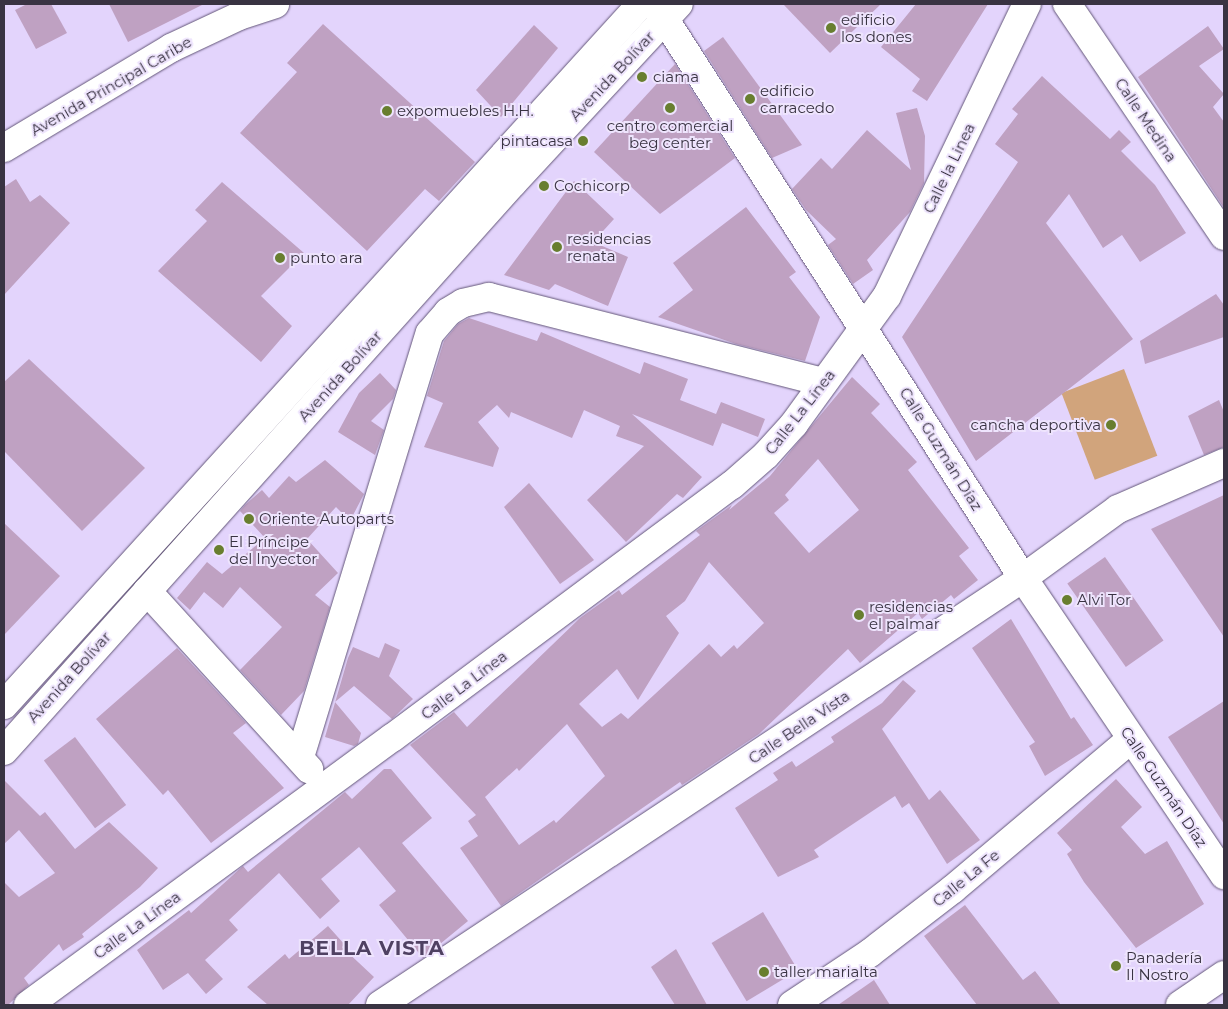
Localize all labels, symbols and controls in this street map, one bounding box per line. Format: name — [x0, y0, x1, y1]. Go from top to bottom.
place label: edificio los dones — [841, 10, 912, 45]
marker: edificio los dones — [825, 22, 837, 34]
street label: Avenida Bolívar — [566, 27, 658, 125]
street label: Avenida Principal Caribe — [27, 33, 195, 139]
place label: ciama — [653, 68, 699, 86]
marker: ciama — [635, 70, 649, 84]
street label: Calle Medina — [1111, 75, 1181, 165]
place label: edificio carracedo — [760, 81, 834, 116]
marker: edificio carracedo — [744, 93, 756, 105]
place label: expomuebles H.H. — [397, 102, 534, 120]
marker: centro comercial beg center — [664, 102, 676, 114]
marker: expomuebles H.H. — [381, 105, 393, 117]
place label: centro comercial beg center — [607, 116, 733, 151]
street label: Calle la Linea — [919, 120, 979, 216]
place label: pintacasa — [501, 132, 573, 150]
marker: pintacasa — [577, 135, 589, 147]
place label: Cochicorp — [554, 177, 630, 195]
marker: Cochicorp — [538, 180, 550, 192]
place label: residencias renata — [567, 229, 651, 264]
marker: residencias renata — [551, 241, 563, 253]
place label: punto ara — [290, 249, 363, 267]
marker: punto ara — [274, 252, 286, 264]
street label: Avenida Bolívar — [295, 327, 385, 425]
street label: Calle La Línea — [761, 366, 839, 458]
street label: Calle Guzmán Díaz — [896, 384, 986, 514]
place label: cancha deportiva — [970, 416, 1101, 434]
marker: cancha deportiva — [1105, 419, 1117, 431]
place label: Oriente Autoparts — [259, 510, 394, 528]
marker: Oriente Autoparts — [243, 513, 255, 525]
place label: El Príncipe del Inyector — [229, 532, 317, 567]
marker: El Príncipe del Inyector — [213, 544, 225, 556]
place label: Alvi Tor — [1077, 591, 1131, 609]
marker: Alvi Tor — [1061, 594, 1073, 606]
place label: residencias el palmar — [869, 597, 953, 632]
marker: residencias el palmar — [853, 609, 865, 621]
street label: Avenida Bolívar — [24, 628, 114, 726]
street label: Calle La Línea — [418, 647, 510, 723]
street label: Calle Bella Vista — [745, 687, 853, 767]
street label: Calle Guzmán Díaz — [1117, 723, 1211, 851]
street label: Calle La Fe — [929, 846, 1003, 910]
street label: Calle La Línea — [90, 888, 184, 962]
district label: BELLA VISTA — [298, 936, 446, 960]
place label: Panadería Il Nostro — [1126, 948, 1202, 983]
marker: Panadería Il Nostro — [1110, 960, 1122, 972]
place label: taller marialta — [774, 963, 878, 981]
marker: taller marialta — [758, 966, 770, 978]

